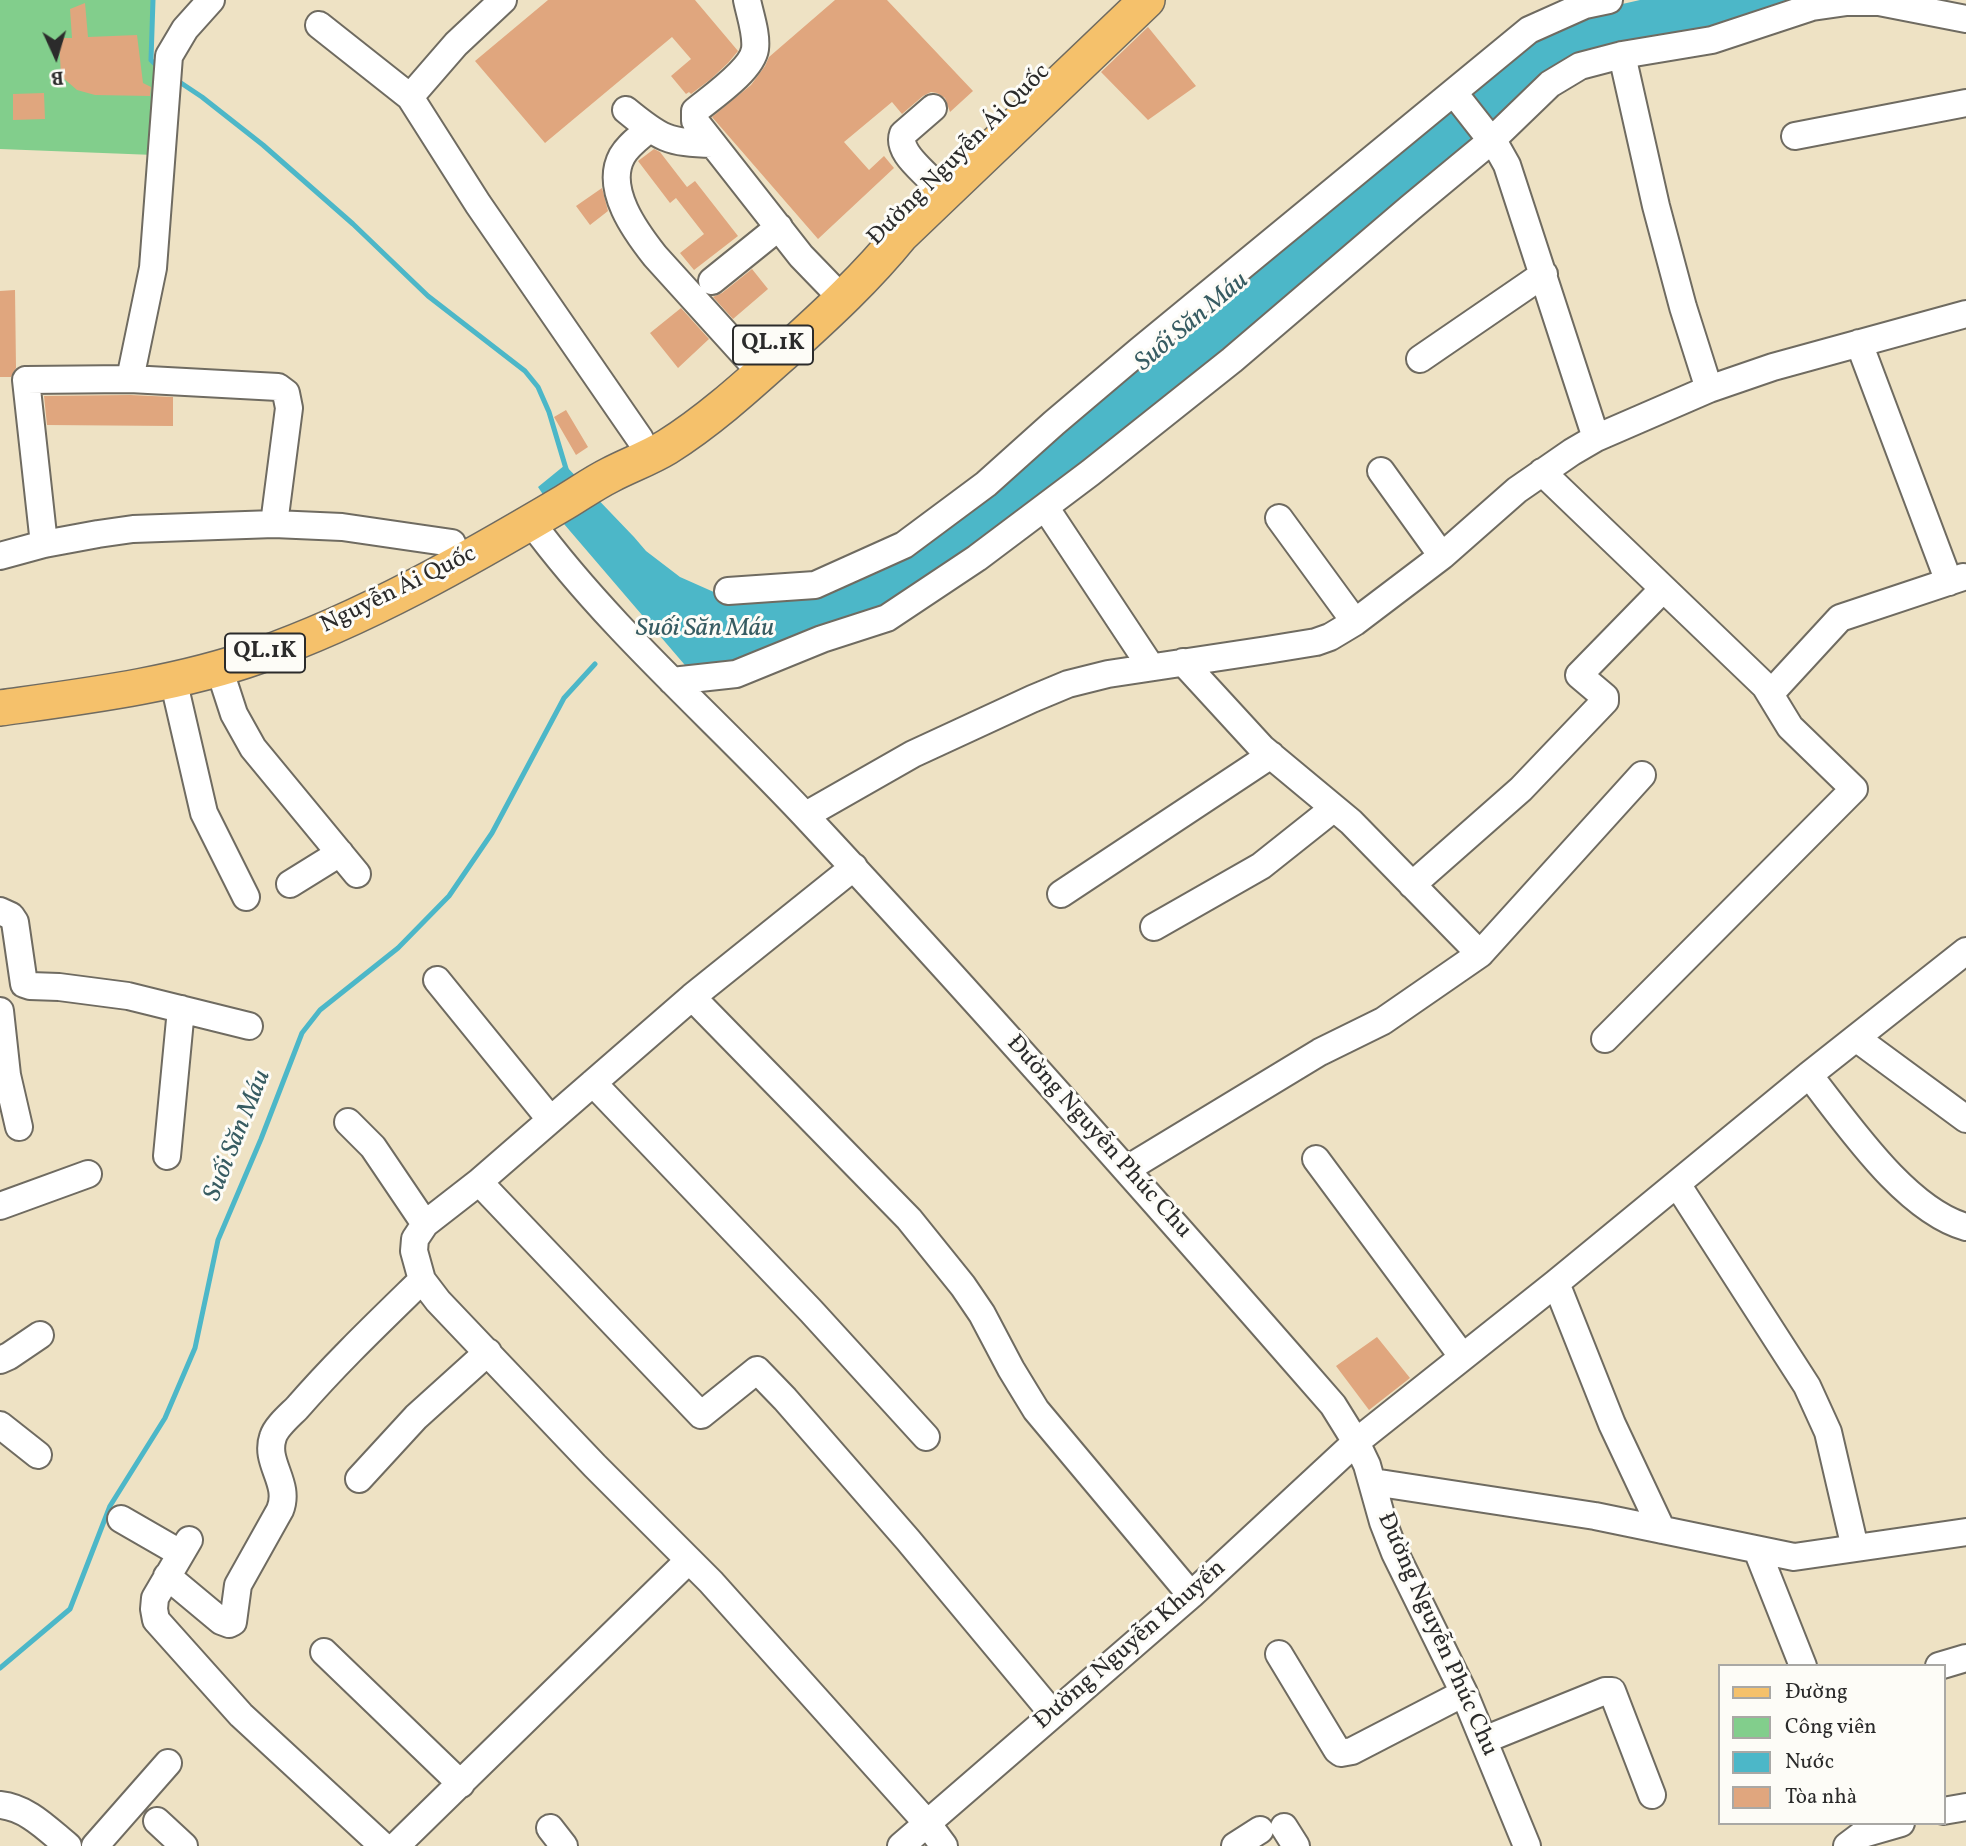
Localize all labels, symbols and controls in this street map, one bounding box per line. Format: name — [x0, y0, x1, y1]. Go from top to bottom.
north arrow — [21, 21, 91, 91]
street label: Đường Nguyễn Ái Quốc — [863, 59, 1057, 253]
text: B — [50, 64, 65, 90]
water label: Suối Săn Máu — [1130, 267, 1256, 379]
road number: QL.1K — [733, 326, 813, 364]
street label: Nguyễn Ái Quốc — [316, 541, 482, 641]
water label: Suối Săn Máu — [636, 614, 774, 646]
road number: QL.1K — [225, 634, 305, 673]
street label: Đường Nguyễn Phúc Chu — [999, 1031, 1197, 1245]
water label: Suối Săn Máu — [199, 1066, 279, 1206]
street label: Đường Nguyễn Phúc Chu — [1369, 1509, 1503, 1761]
street label: Đường Nguyễn Khuyến — [1029, 1555, 1233, 1737]
legend — [1717, 1664, 1945, 1825]
text: Đường — [1785, 1678, 1848, 1707]
text: Công viên — [1785, 1713, 1877, 1742]
text: Nước — [1785, 1748, 1834, 1777]
text: Tòa nhà — [1785, 1783, 1857, 1812]

